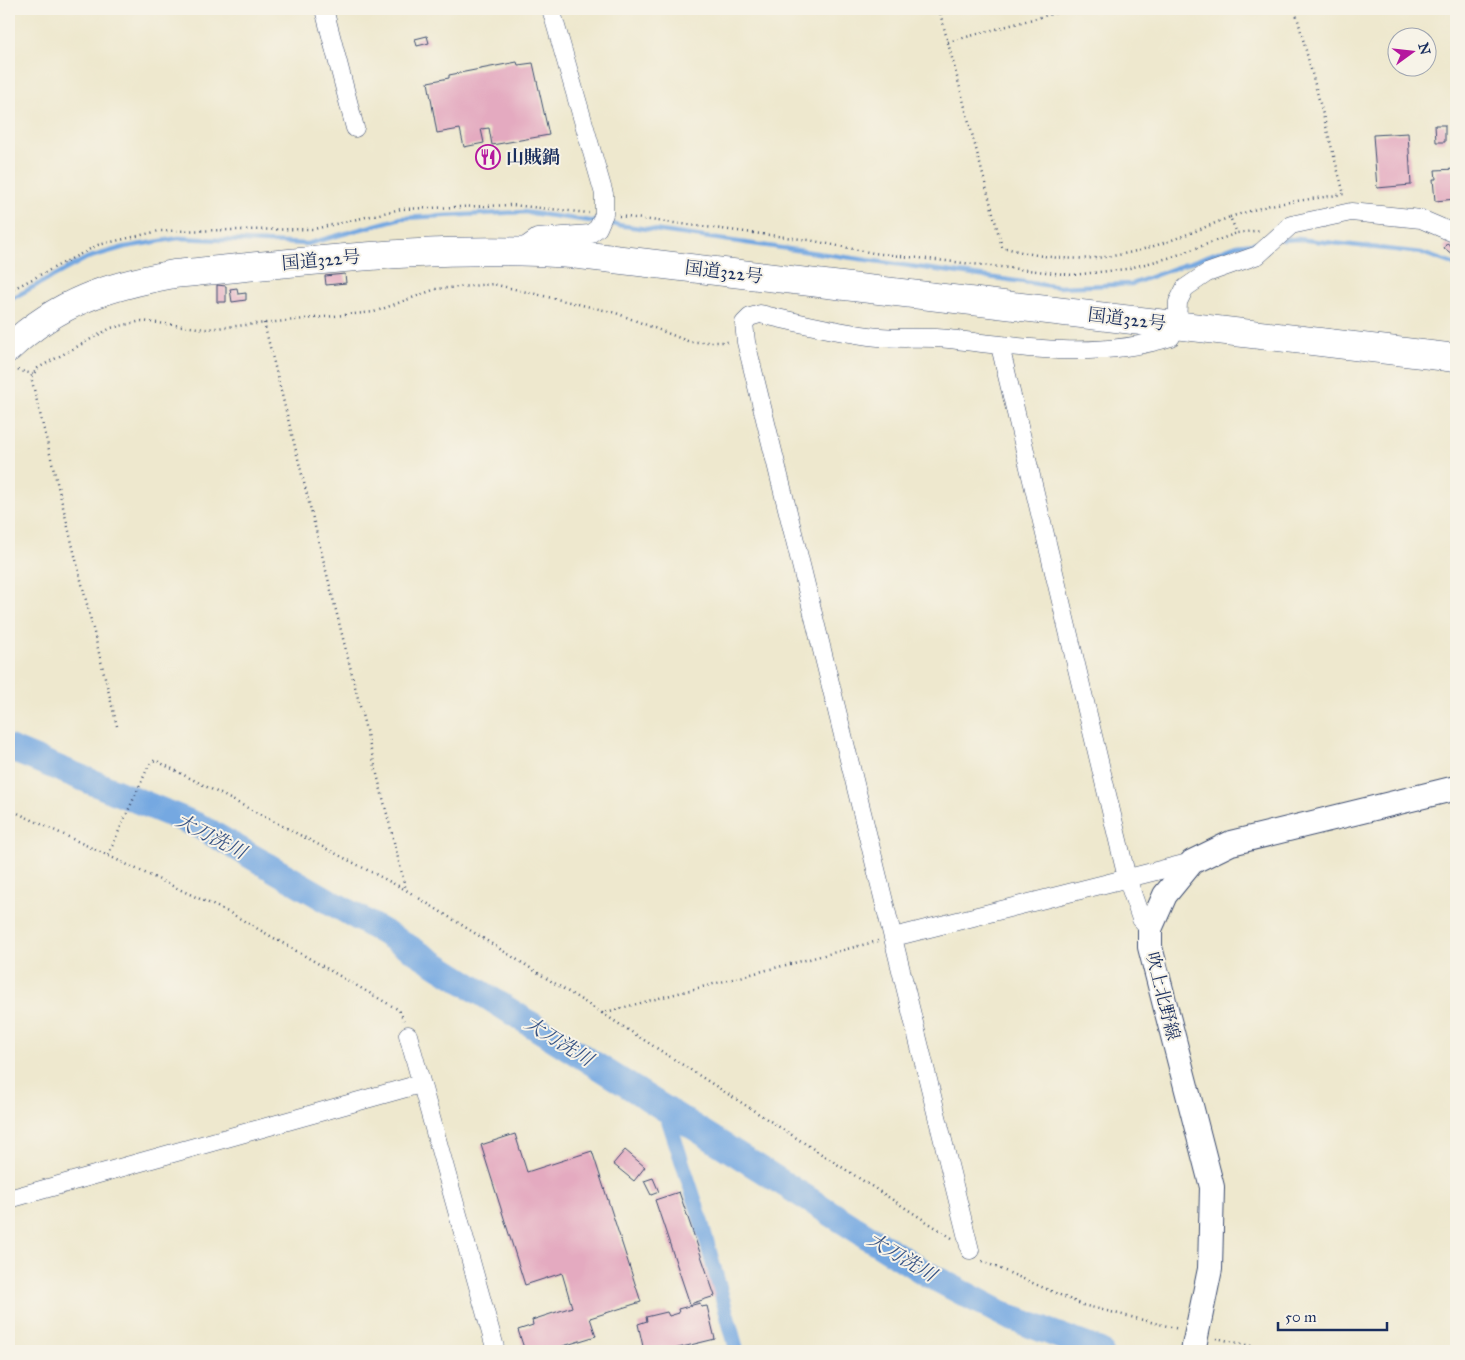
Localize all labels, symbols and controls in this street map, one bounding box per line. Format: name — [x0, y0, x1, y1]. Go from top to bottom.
north arrow — [1388, 28, 1438, 78]
text: N — [1414, 41, 1434, 57]
restaurant icon: 山賊鍋 — [475, 144, 501, 170]
place label: 山賊鍋 — [506, 146, 560, 168]
street label: 国道322号 — [281, 246, 361, 274]
street label: 国道322号 — [684, 256, 764, 288]
street label: 国道322号 — [1087, 303, 1167, 335]
water label: 大刀洗川 — [172, 808, 252, 864]
street label: 吹上北野線 — [1141, 950, 1185, 1042]
water label: 大刀洗川 — [521, 1011, 599, 1072]
water label: 大刀洗川 — [863, 1228, 942, 1287]
scale bar — [1278, 1300, 1386, 1332]
text: 50 m — [1285, 1308, 1317, 1326]

